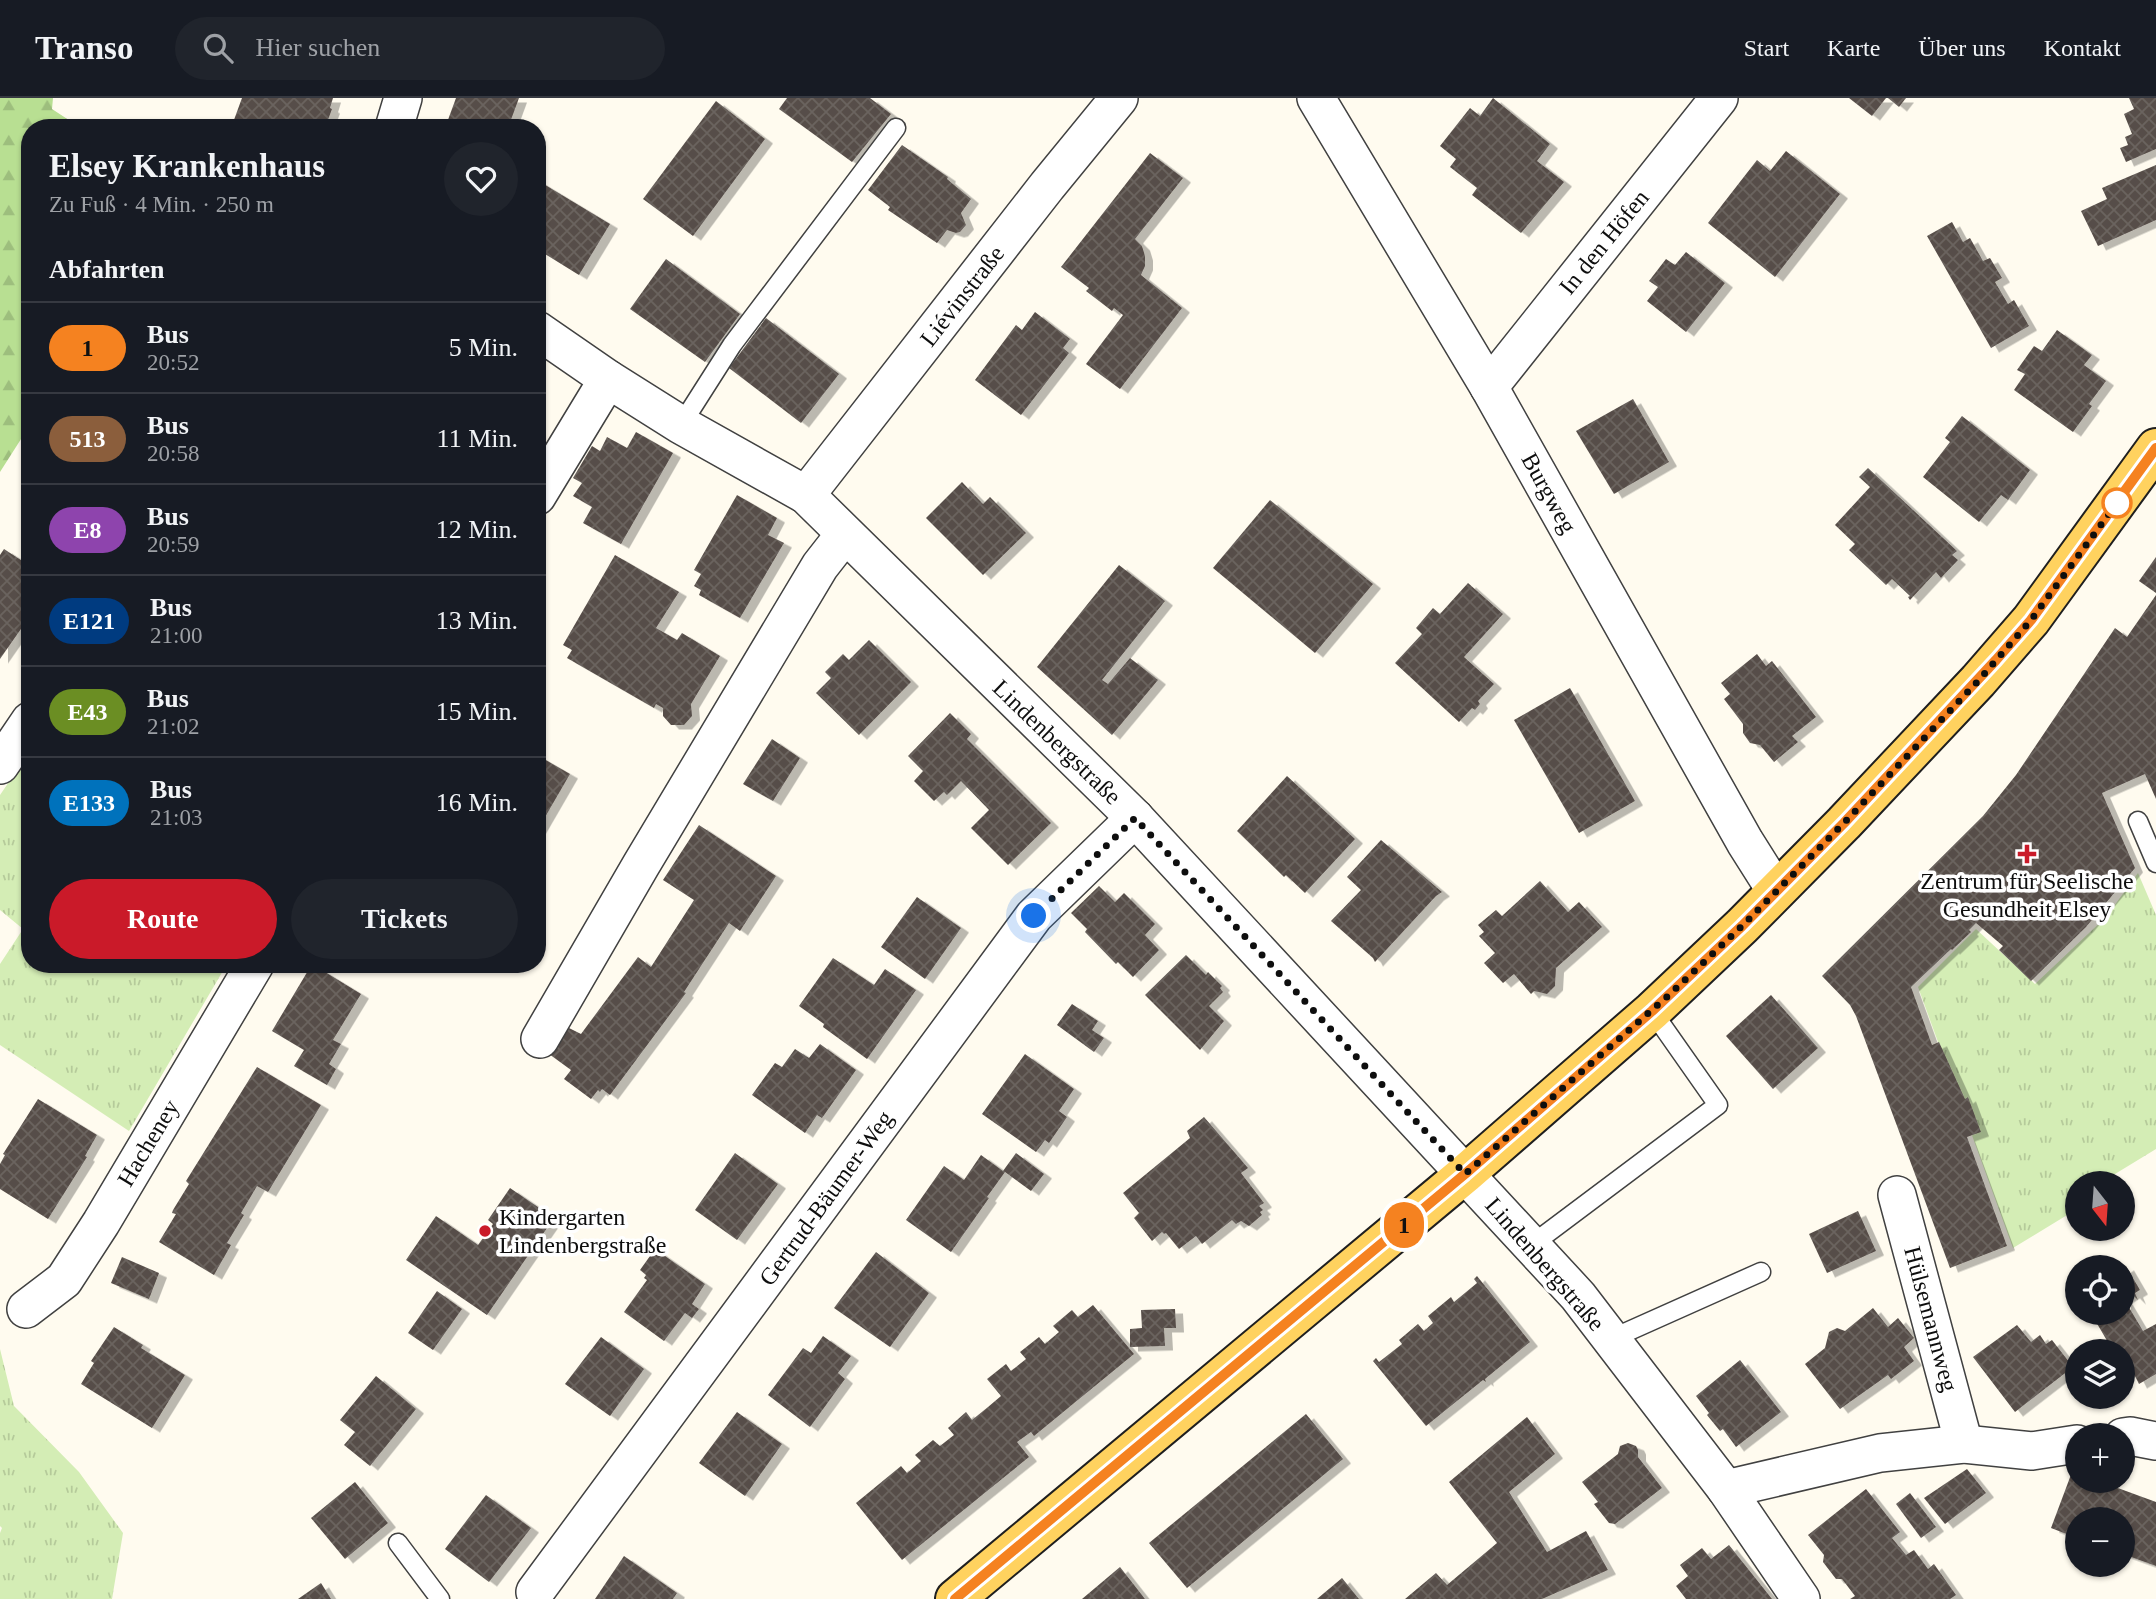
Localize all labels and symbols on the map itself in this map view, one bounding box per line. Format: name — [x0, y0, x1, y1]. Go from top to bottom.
street label: In den Höfen — [1554, 185, 1654, 299]
street label: Liévinstraße — [915, 241, 1009, 351]
street label: Burgweg — [1516, 448, 1582, 538]
unlabelled marker — [2102, 488, 2132, 518]
street label: Lindenbergstraße — [988, 674, 1126, 810]
marker: Zentrum für Seelische Gesundheit Elsey — [2017, 844, 2037, 864]
place label: Zentrum für Seelische Gesundheit Elsey — [1920, 868, 2134, 922]
your location — [1016, 898, 1051, 933]
street label: Hacheney — [112, 1095, 184, 1191]
street label: Gertrud-Bäumer-Weg — [754, 1106, 898, 1290]
north arrow — [2065, 1171, 2135, 1241]
street label: Lindenbergstraße — [1480, 1192, 1610, 1336]
line badge: 1 — [1381, 1202, 1427, 1248]
place label: Kindergarten Lindenbergstraße — [499, 1204, 667, 1258]
marker: Kindergarten Lindenbergstraße — [477, 1223, 493, 1239]
street label: Hülsemannweg — [1899, 1244, 1963, 1394]

